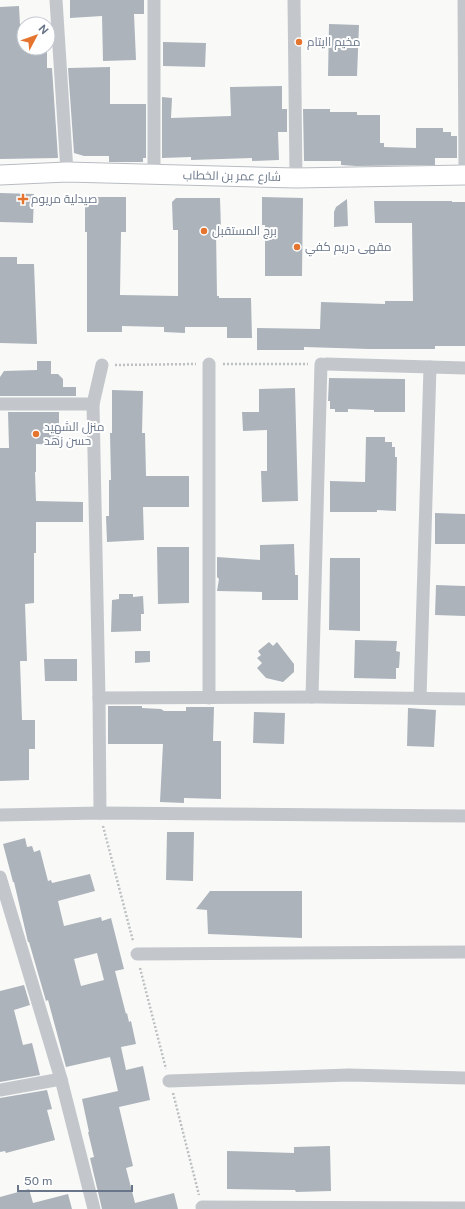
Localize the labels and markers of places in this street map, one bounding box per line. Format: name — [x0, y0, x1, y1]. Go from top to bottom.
place label: مخيم اايتام — [307, 35, 361, 50]
marker: مخيم اايتام — [294, 37, 304, 47]
place label: صيدلية مريوم — [31, 192, 97, 207]
marker: صيدلية مريوم — [18, 194, 28, 204]
place label: برج المستقبل — [212, 224, 277, 239]
marker: برج المستقبل — [199, 226, 209, 236]
place label: مقهى دريم كفي — [305, 240, 392, 257]
marker: مقهى دريم كفي — [292, 242, 302, 252]
place label: منزل الشهيد حسن زهد — [44, 420, 104, 448]
marker: منزل الشهيد حسن زهد — [31, 429, 41, 439]

